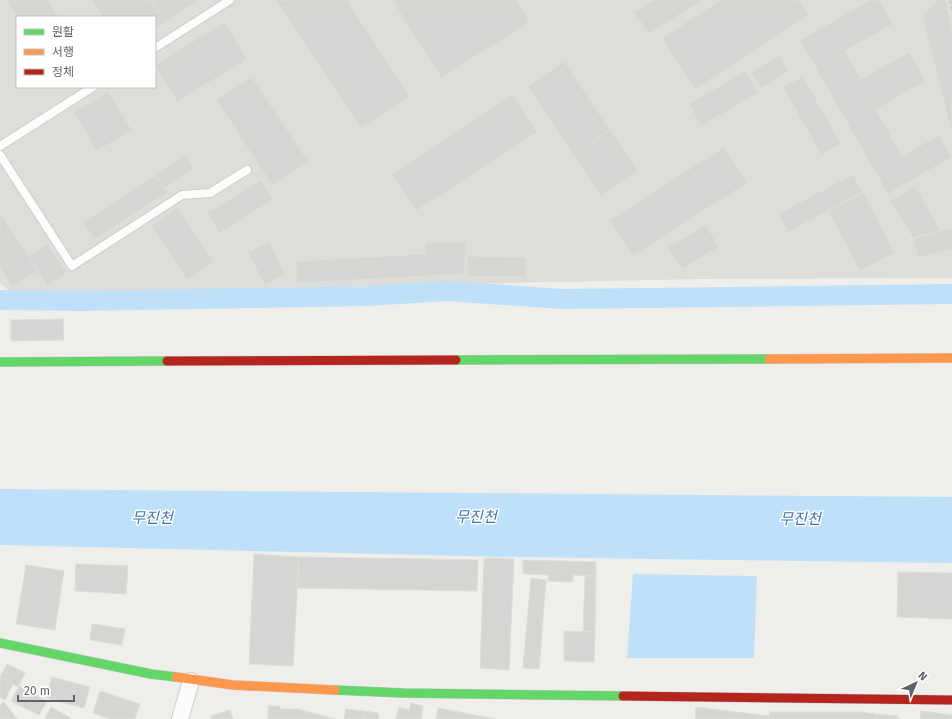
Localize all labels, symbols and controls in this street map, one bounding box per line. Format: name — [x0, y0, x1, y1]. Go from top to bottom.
legend — [16, 16, 156, 88]
text: 원활 — [52, 25, 74, 39]
text: 서행 — [52, 45, 74, 59]
text: 정체 — [52, 65, 74, 79]
water label: 무진천 — [455, 508, 499, 526]
water label: 무진천 — [131, 509, 175, 527]
water label: 무진천 — [779, 510, 823, 528]
north arrow — [896, 663, 936, 703]
text: N — [915, 669, 930, 683]
scale bar — [18, 677, 74, 703]
text: 20 m — [24, 684, 50, 698]

